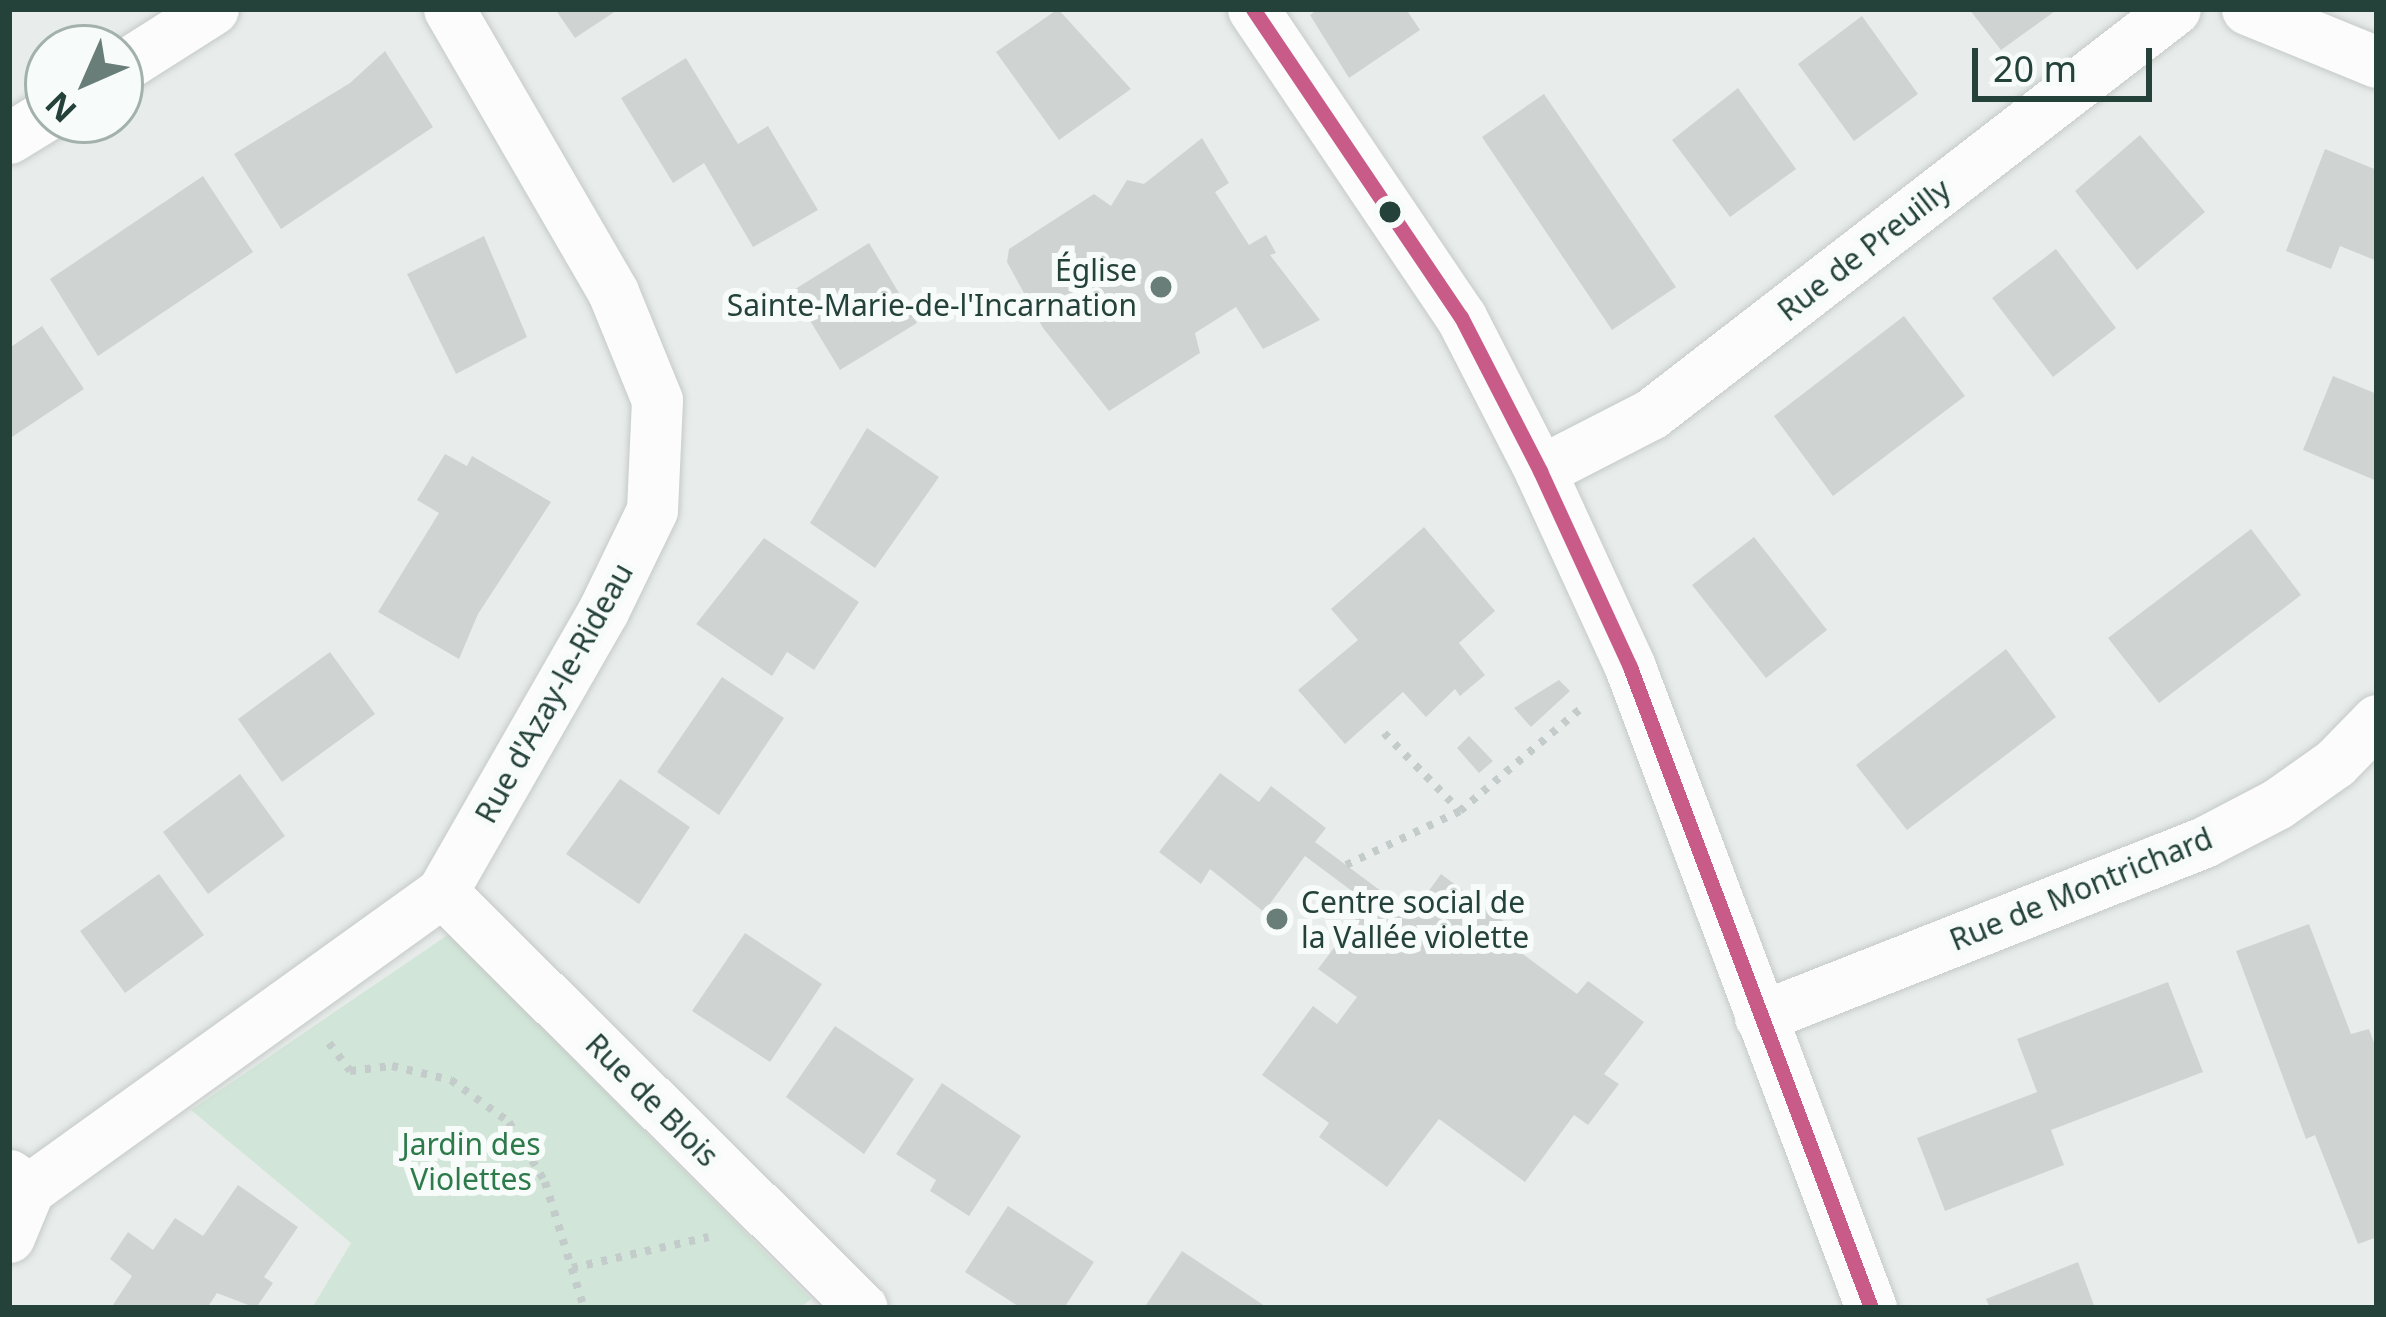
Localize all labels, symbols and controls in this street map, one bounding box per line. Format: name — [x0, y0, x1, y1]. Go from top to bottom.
north arrow — [24, 24, 144, 144]
scale bar — [1978, 24, 2158, 98]
text: 20 m — [1993, 44, 2077, 93]
text: N — [35, 82, 86, 133]
street label: Rue de Preuilly — [1771, 171, 1957, 329]
unlabelled marker — [1379, 201, 1401, 223]
place label: Église Sainte-Marie-de-l'Incarnation — [727, 252, 1137, 322]
marker: Église Sainte-Marie-de-l'Incarnation — [1148, 274, 1174, 300]
street label: Rue d'Azay-le-Rideau — [468, 557, 640, 829]
street label: Rue de Montrichard — [1944, 820, 2218, 958]
place label: Centre social de la Vallée violette — [1301, 884, 1529, 954]
marker: Centre social de la Vallée violette — [1264, 906, 1290, 932]
street label: Rue de Blois — [578, 1026, 726, 1174]
park label: Jardin des Violettes — [401, 1126, 541, 1196]

